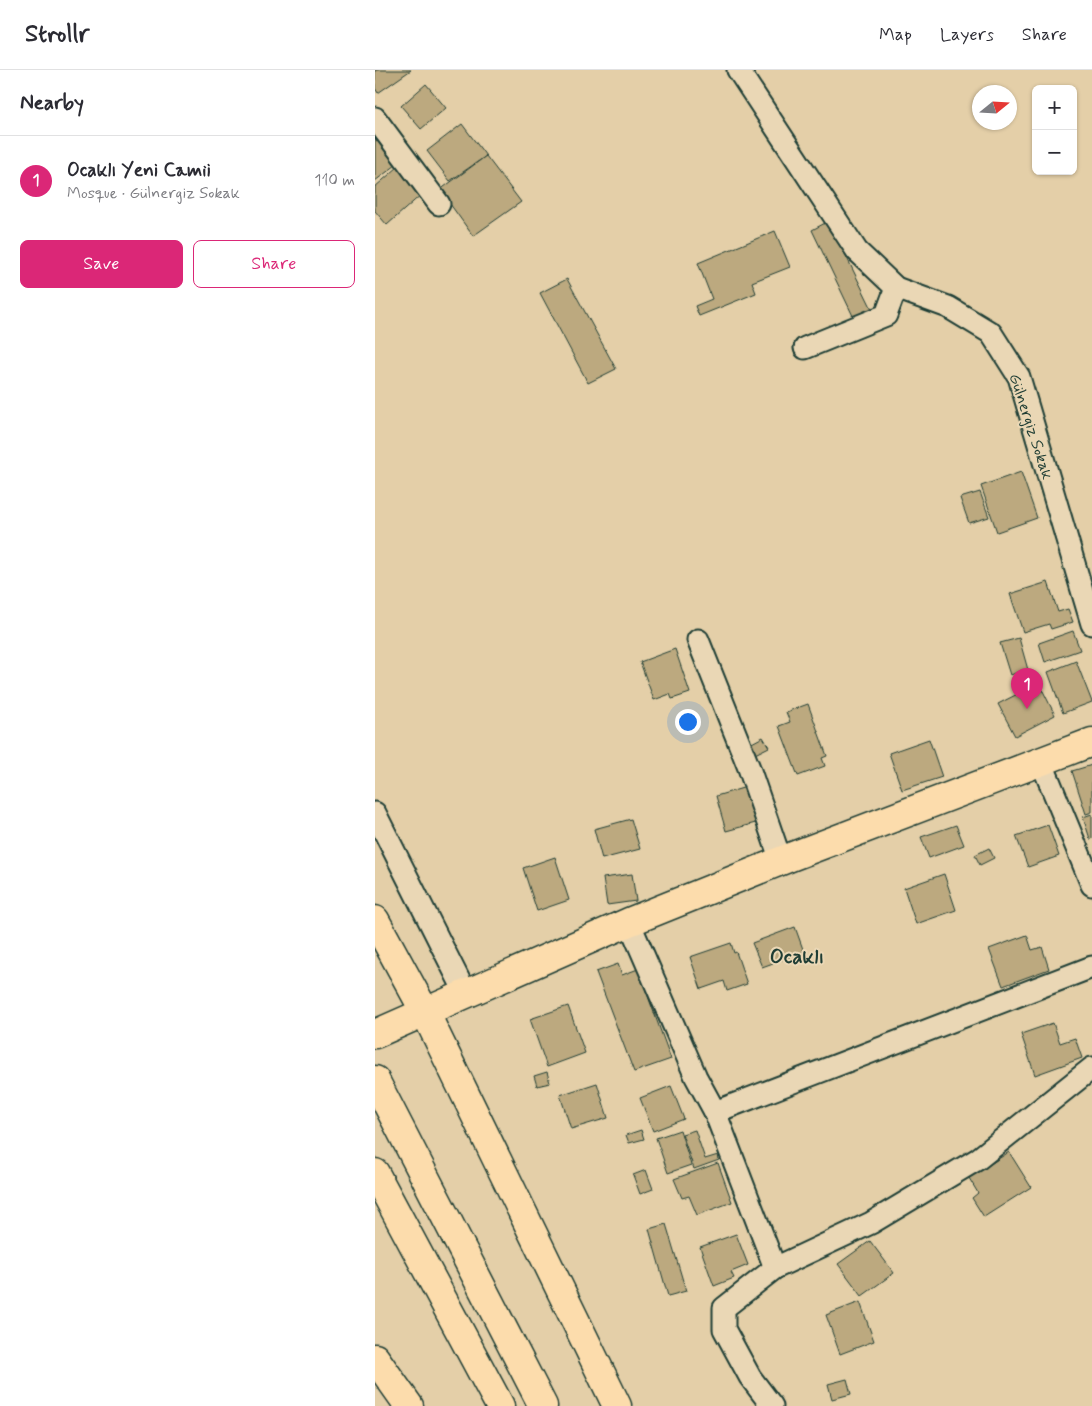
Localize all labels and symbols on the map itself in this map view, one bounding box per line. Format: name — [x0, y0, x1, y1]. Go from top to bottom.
north arrow — [972, 85, 1017, 130]
street label: Gülnergiz Sokak — [1004, 371, 1058, 482]
pin: 1 — [1011, 668, 1043, 709]
your location — [675, 709, 701, 735]
district label: Ocaklı — [770, 943, 824, 971]

